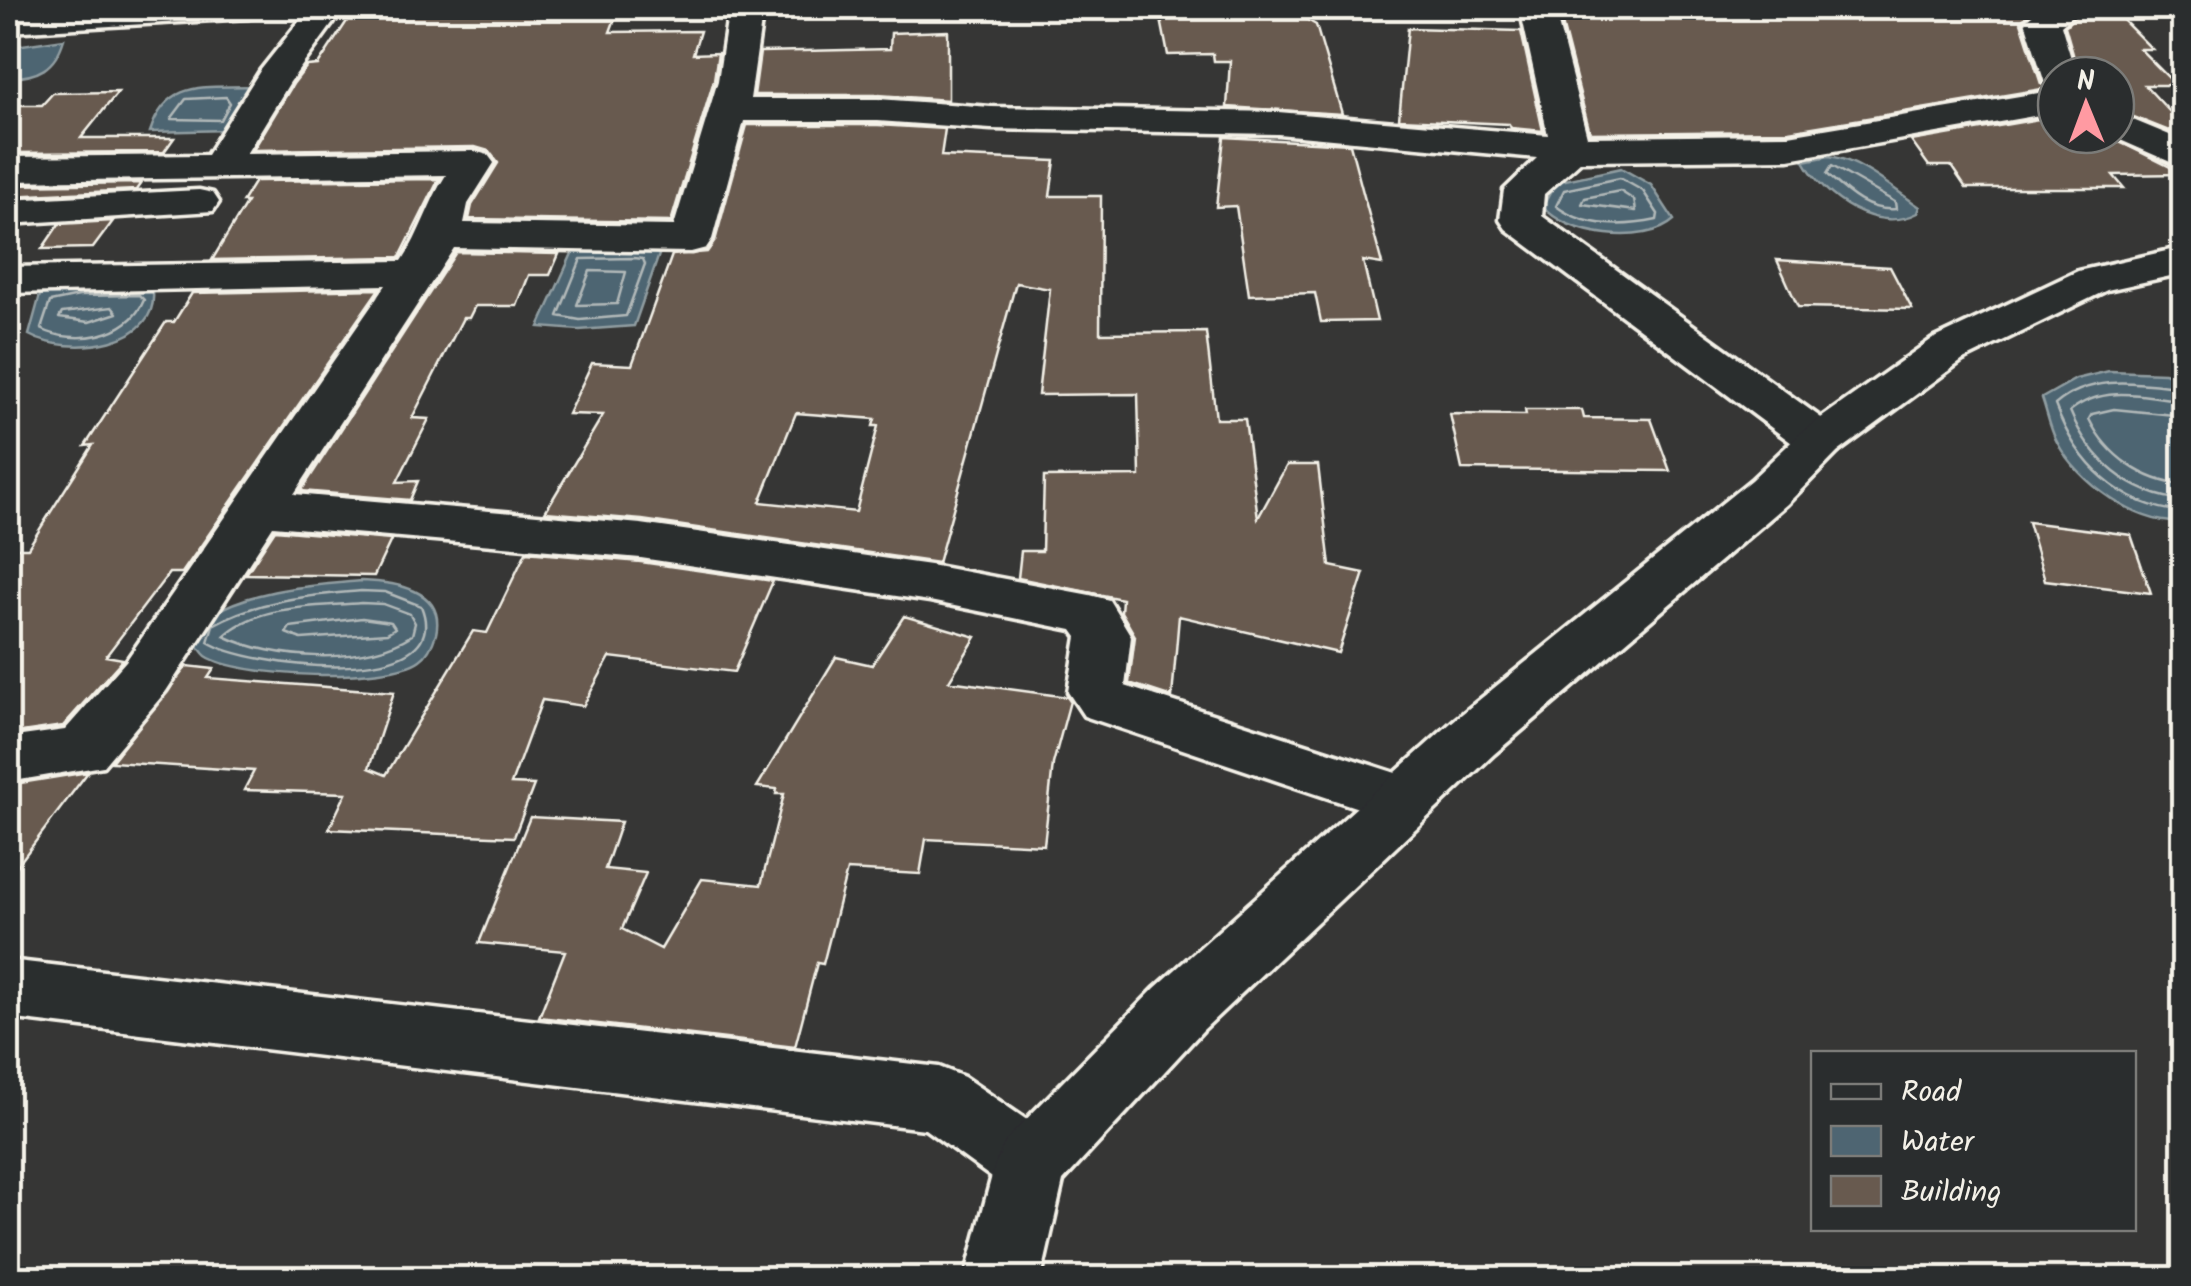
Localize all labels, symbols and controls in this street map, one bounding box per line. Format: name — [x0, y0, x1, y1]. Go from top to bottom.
north arrow — [2036, 55, 2136, 155]
text: N — [2076, 60, 2095, 105]
legend — [1811, 1051, 2136, 1231]
text: Road — [1901, 1069, 1962, 1117]
text: Water — [1901, 1119, 1976, 1167]
text: Building — [1901, 1169, 2001, 1217]

